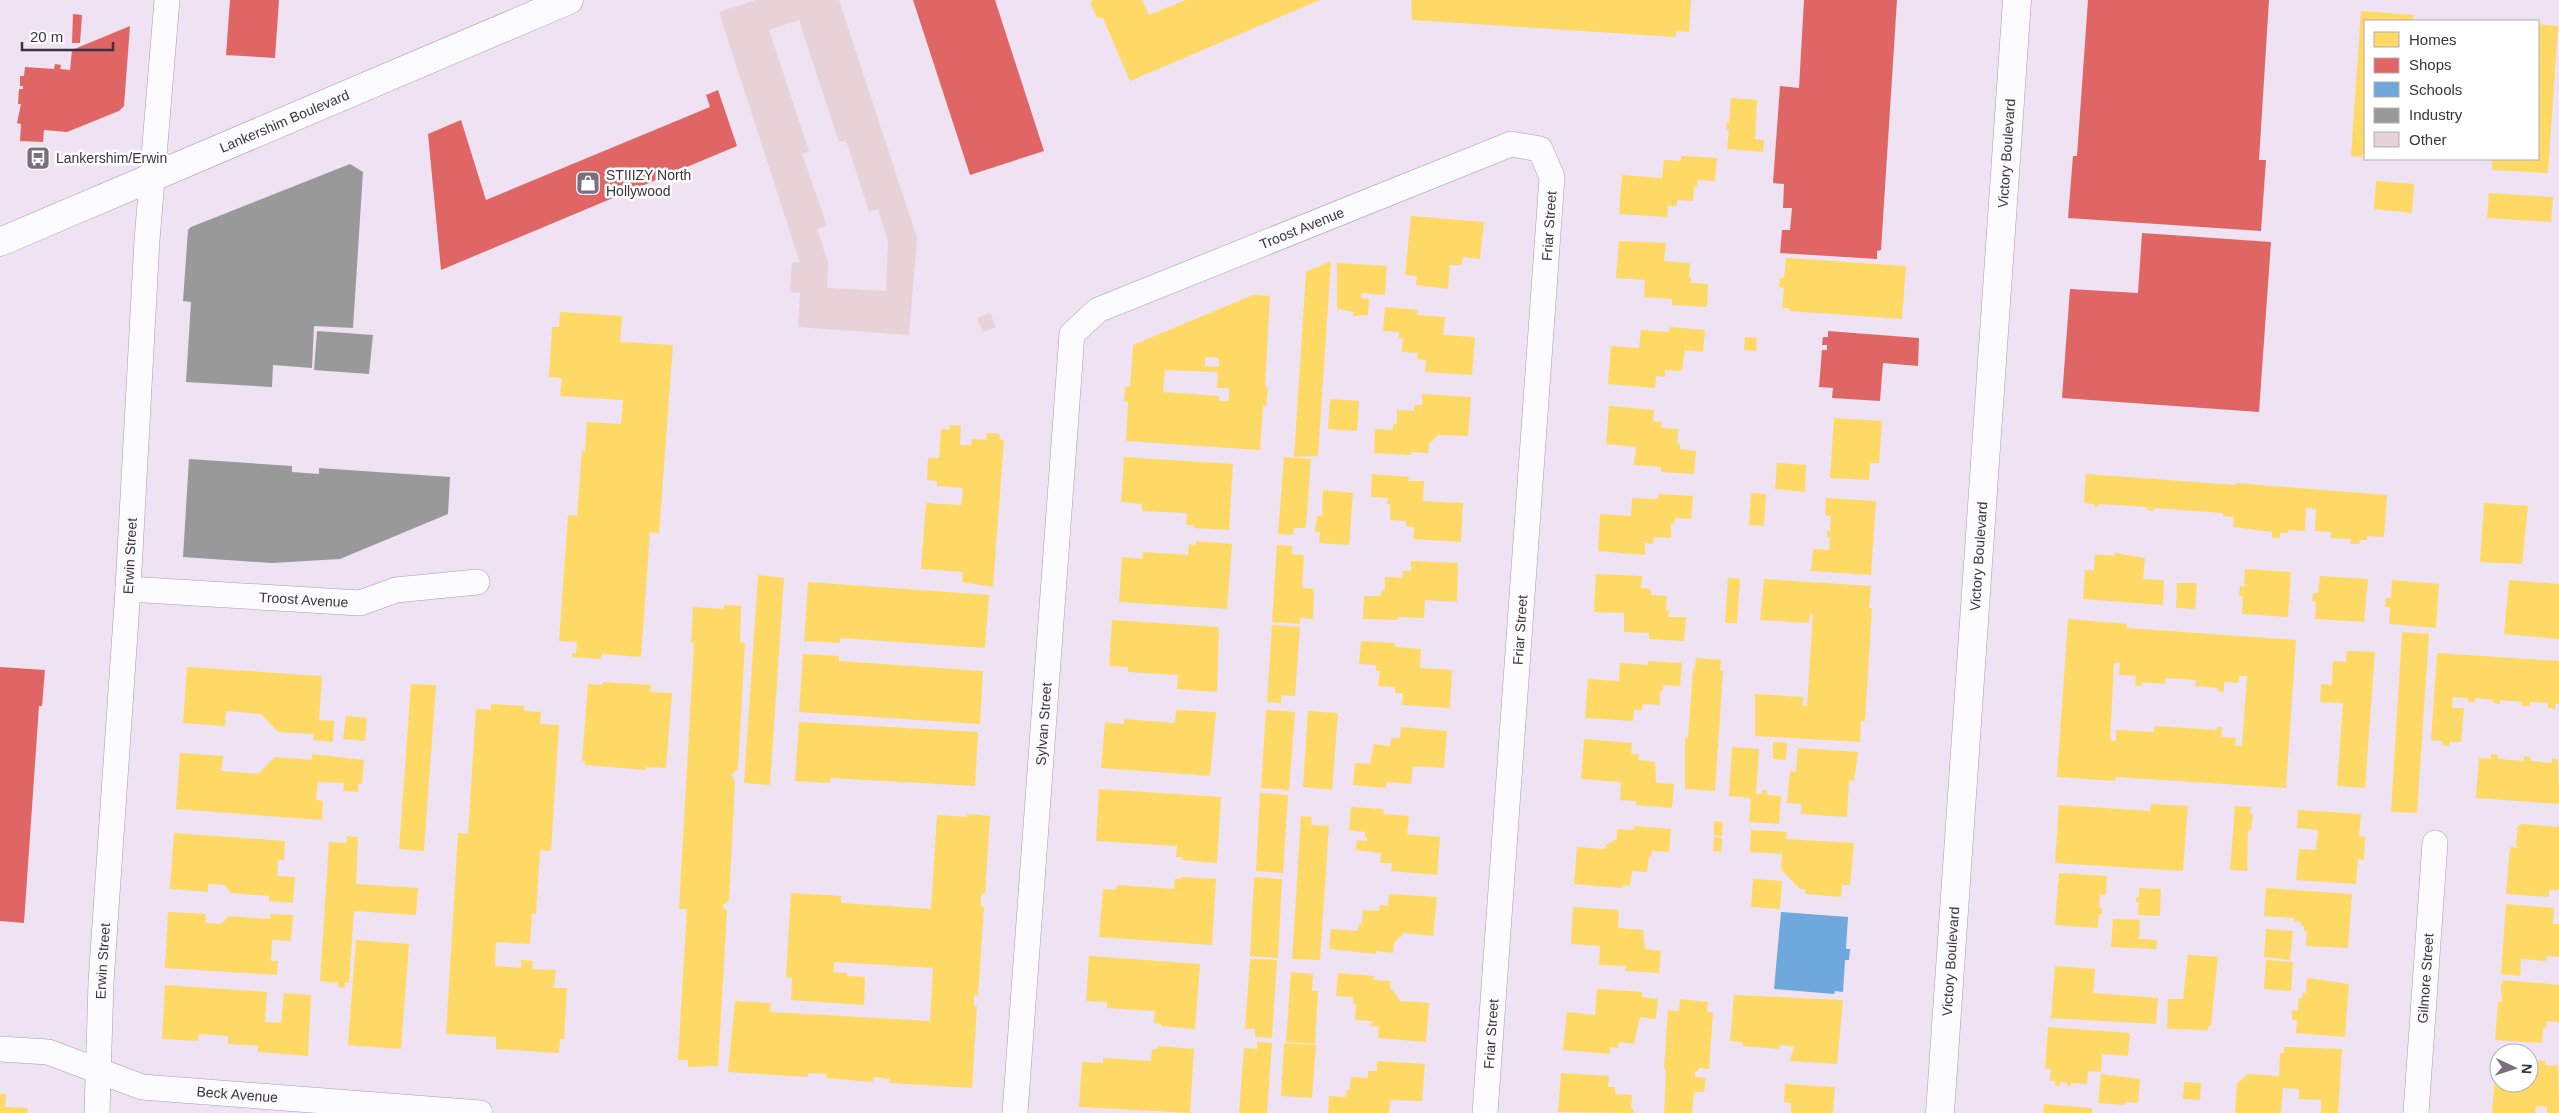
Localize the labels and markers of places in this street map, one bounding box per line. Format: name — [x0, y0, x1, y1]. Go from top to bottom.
bus stop icon: Lankershim/Erwin — [25, 145, 51, 171]
place label: Lankershim/Erwin — [56, 150, 167, 166]
place label: STIIIZY North Hollywood — [606, 167, 691, 199]
shop icon: STIIIZY North Hollywood — [575, 170, 601, 196]

